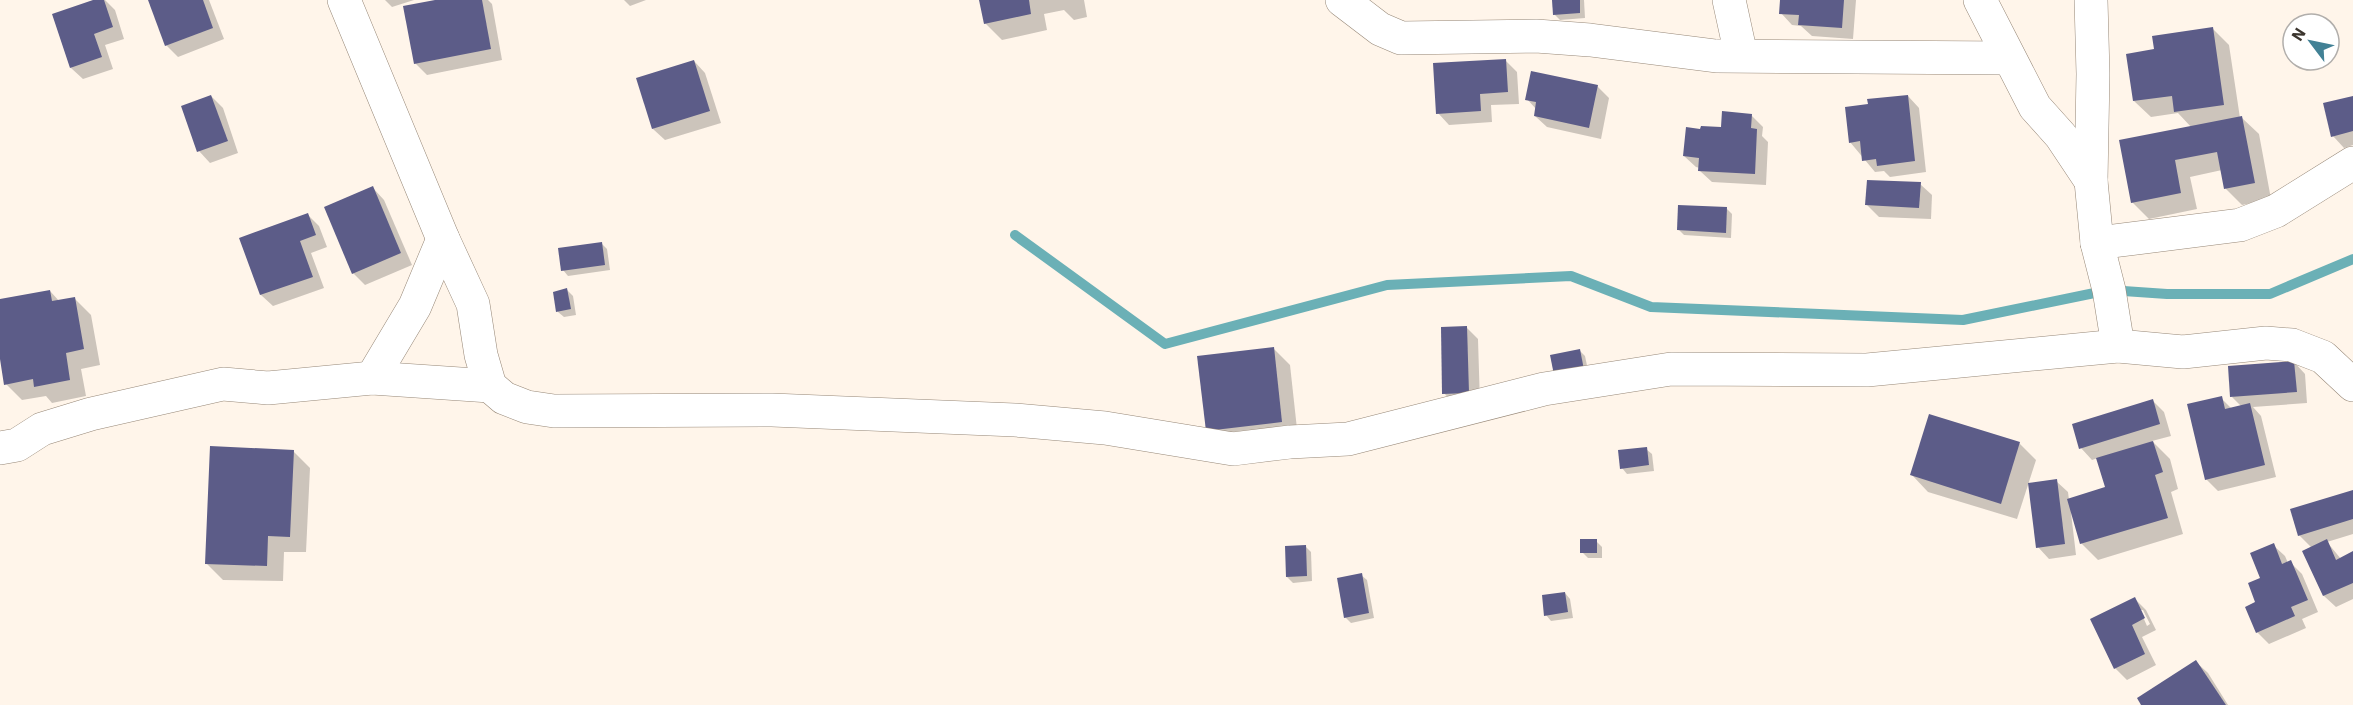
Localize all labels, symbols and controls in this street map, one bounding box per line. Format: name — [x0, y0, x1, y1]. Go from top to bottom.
north arrow — [2281, 12, 2341, 72]
text: N — [2287, 24, 2310, 44]

